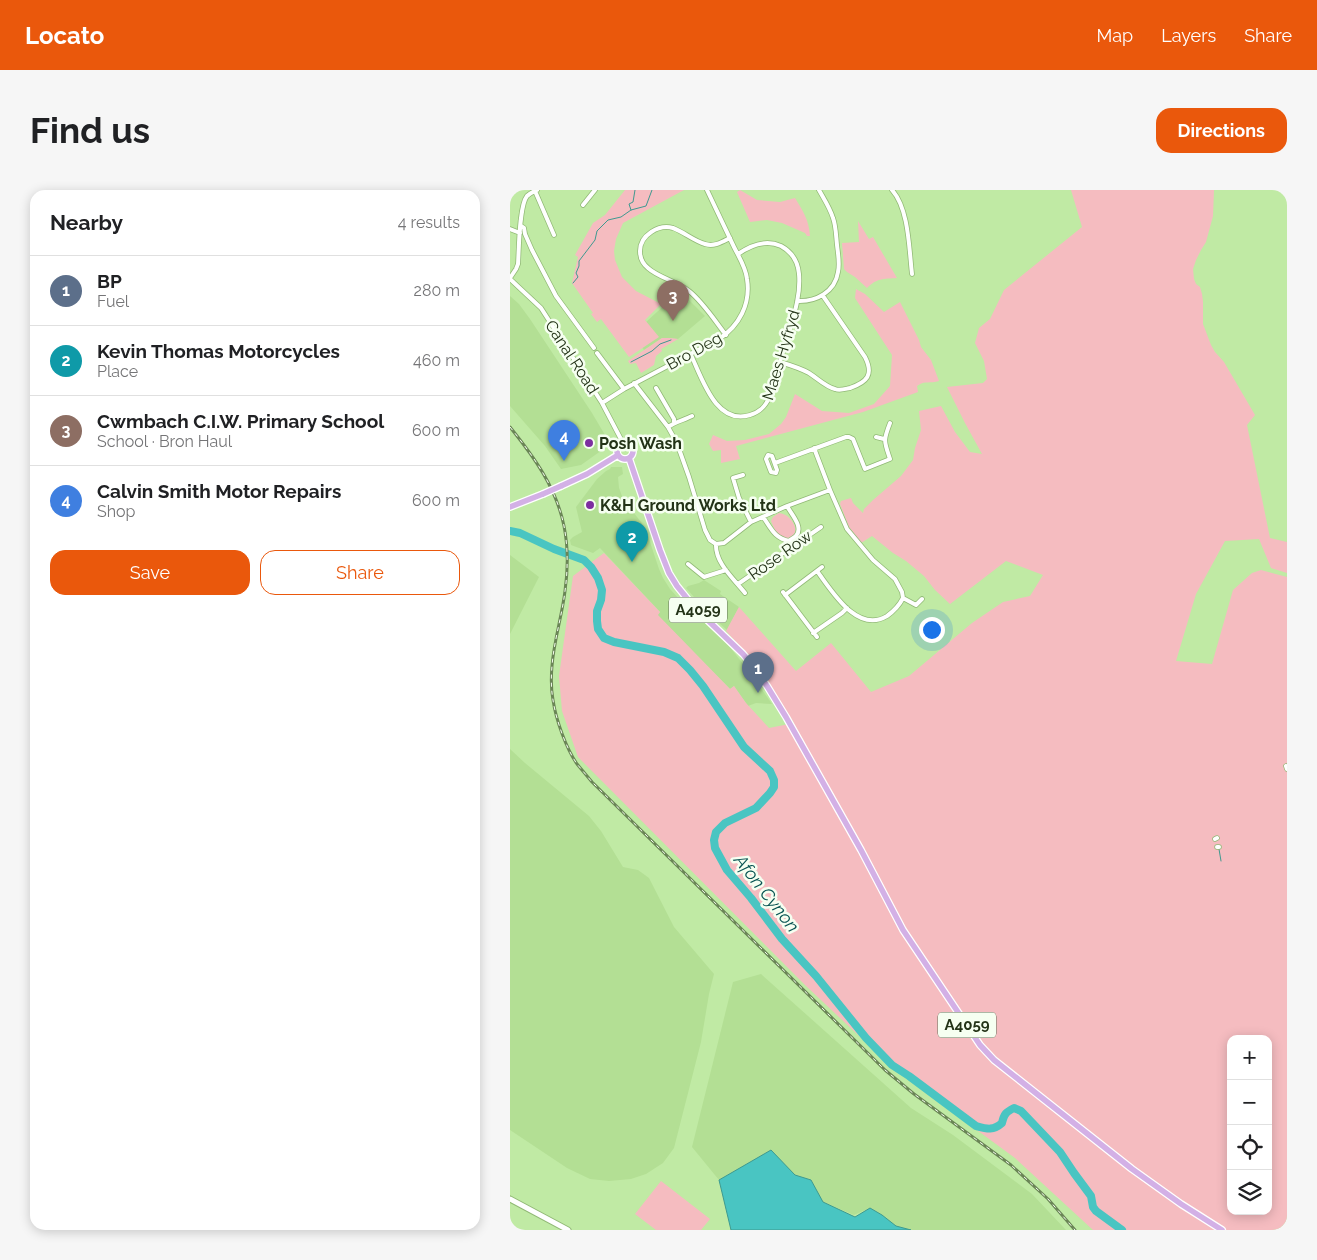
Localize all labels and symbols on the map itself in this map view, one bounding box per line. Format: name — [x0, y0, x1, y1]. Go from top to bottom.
pin: 3 — [657, 280, 689, 321]
street label: Maes Hyfryd — [758, 307, 804, 403]
street label: Canal Road — [541, 317, 603, 397]
street label: Bro Deg — [663, 328, 725, 374]
pin: 4 — [548, 420, 580, 461]
place label: Posh Wash — [599, 434, 682, 453]
marker: Posh Wash — [583, 437, 595, 449]
place label: K&H Ground Works Ltd — [600, 496, 776, 515]
marker: K&H Ground Works Ltd — [584, 499, 596, 511]
pin: 2 — [616, 521, 648, 562]
street label: Rose Row — [745, 526, 815, 584]
road number: A4059 — [669, 598, 727, 622]
your location — [919, 617, 945, 643]
pin: 1 — [742, 652, 774, 693]
water label: Afon Cynon — [730, 849, 804, 936]
road number: A4059 — [938, 1012, 996, 1038]

